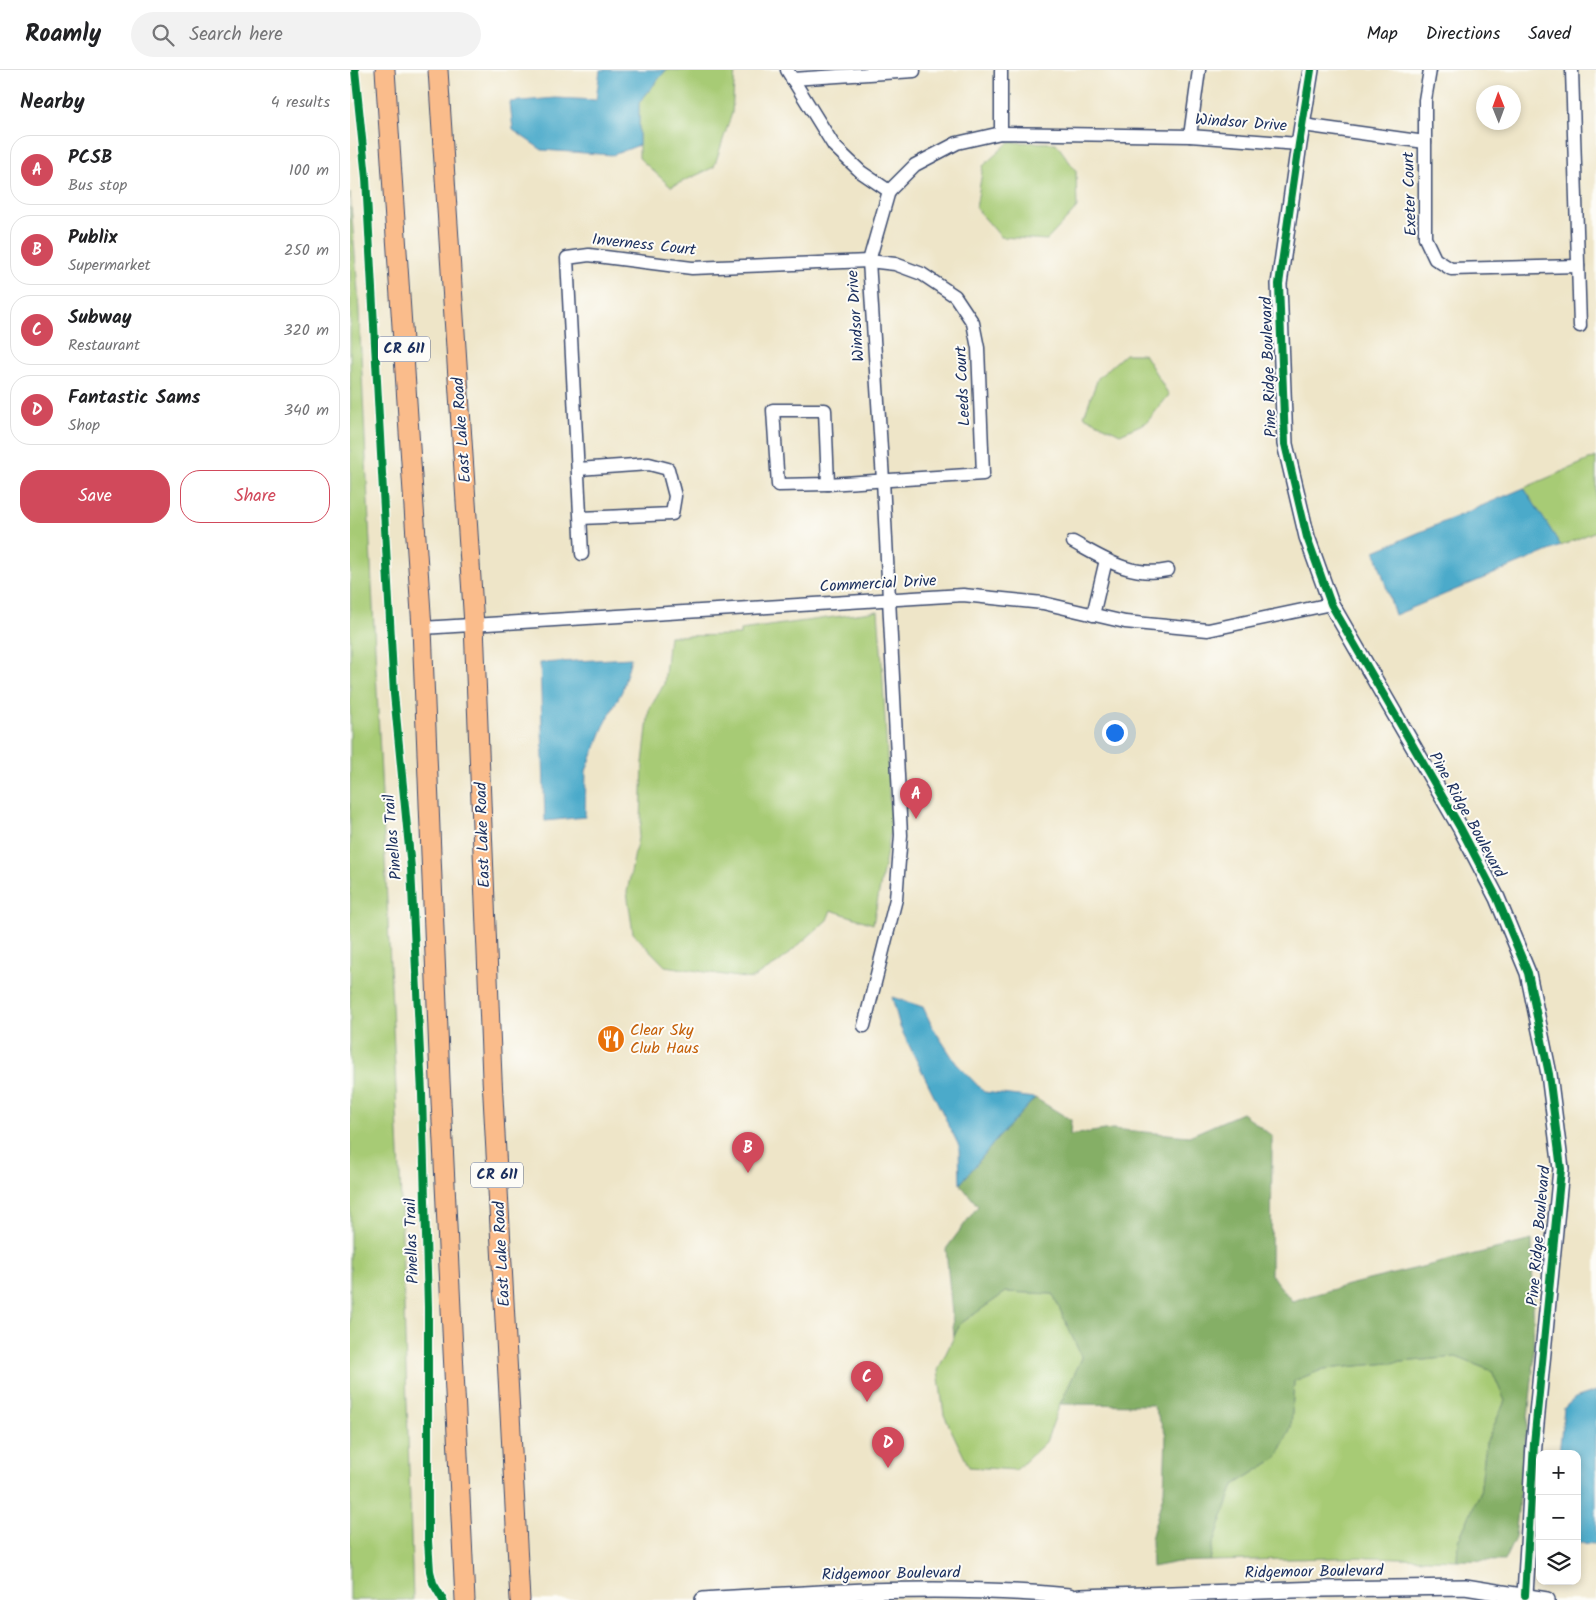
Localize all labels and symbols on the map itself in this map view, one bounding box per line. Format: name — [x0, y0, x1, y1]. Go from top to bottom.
north arrow — [1476, 85, 1521, 130]
street label: Windsor Drive — [1194, 107, 1288, 139]
street label: Exeter Court — [1396, 151, 1424, 237]
street label: Inverness Court — [591, 227, 698, 263]
street label: Windsor Drive — [840, 269, 872, 363]
street label: Pine Ridge Boulevard — [1254, 295, 1284, 438]
road number: CR 611 — [378, 336, 430, 362]
street label: Leeds Court — [948, 344, 978, 427]
street label: East Lake Road — [446, 375, 478, 484]
street label: Commercial Drive — [819, 568, 937, 600]
your location — [1102, 720, 1128, 746]
street label: Pine Ridge Boulevard — [1422, 747, 1513, 884]
pin: A — [900, 778, 932, 819]
street label: East Lake Road — [469, 781, 497, 888]
street label: Pinellas Trail — [377, 793, 409, 881]
place label: Clear Sky Club Haus — [630, 1018, 699, 1061]
restaurant icon: Clear Sky Club Haus — [596, 1024, 626, 1054]
pin: B — [732, 1132, 764, 1173]
road number: CR 611 — [471, 1162, 523, 1188]
street label: Pine Ridge Boulevard — [1520, 1164, 1558, 1307]
street label: Pinellas Trail — [398, 1198, 426, 1284]
street label: East Lake Road — [487, 1200, 517, 1307]
pin: C — [851, 1361, 883, 1402]
pin: D — [872, 1427, 904, 1468]
street label: Ridgemoor Boulevard — [1244, 1558, 1385, 1586]
street label: Ridgemoor Boulevard — [821, 1560, 962, 1588]

